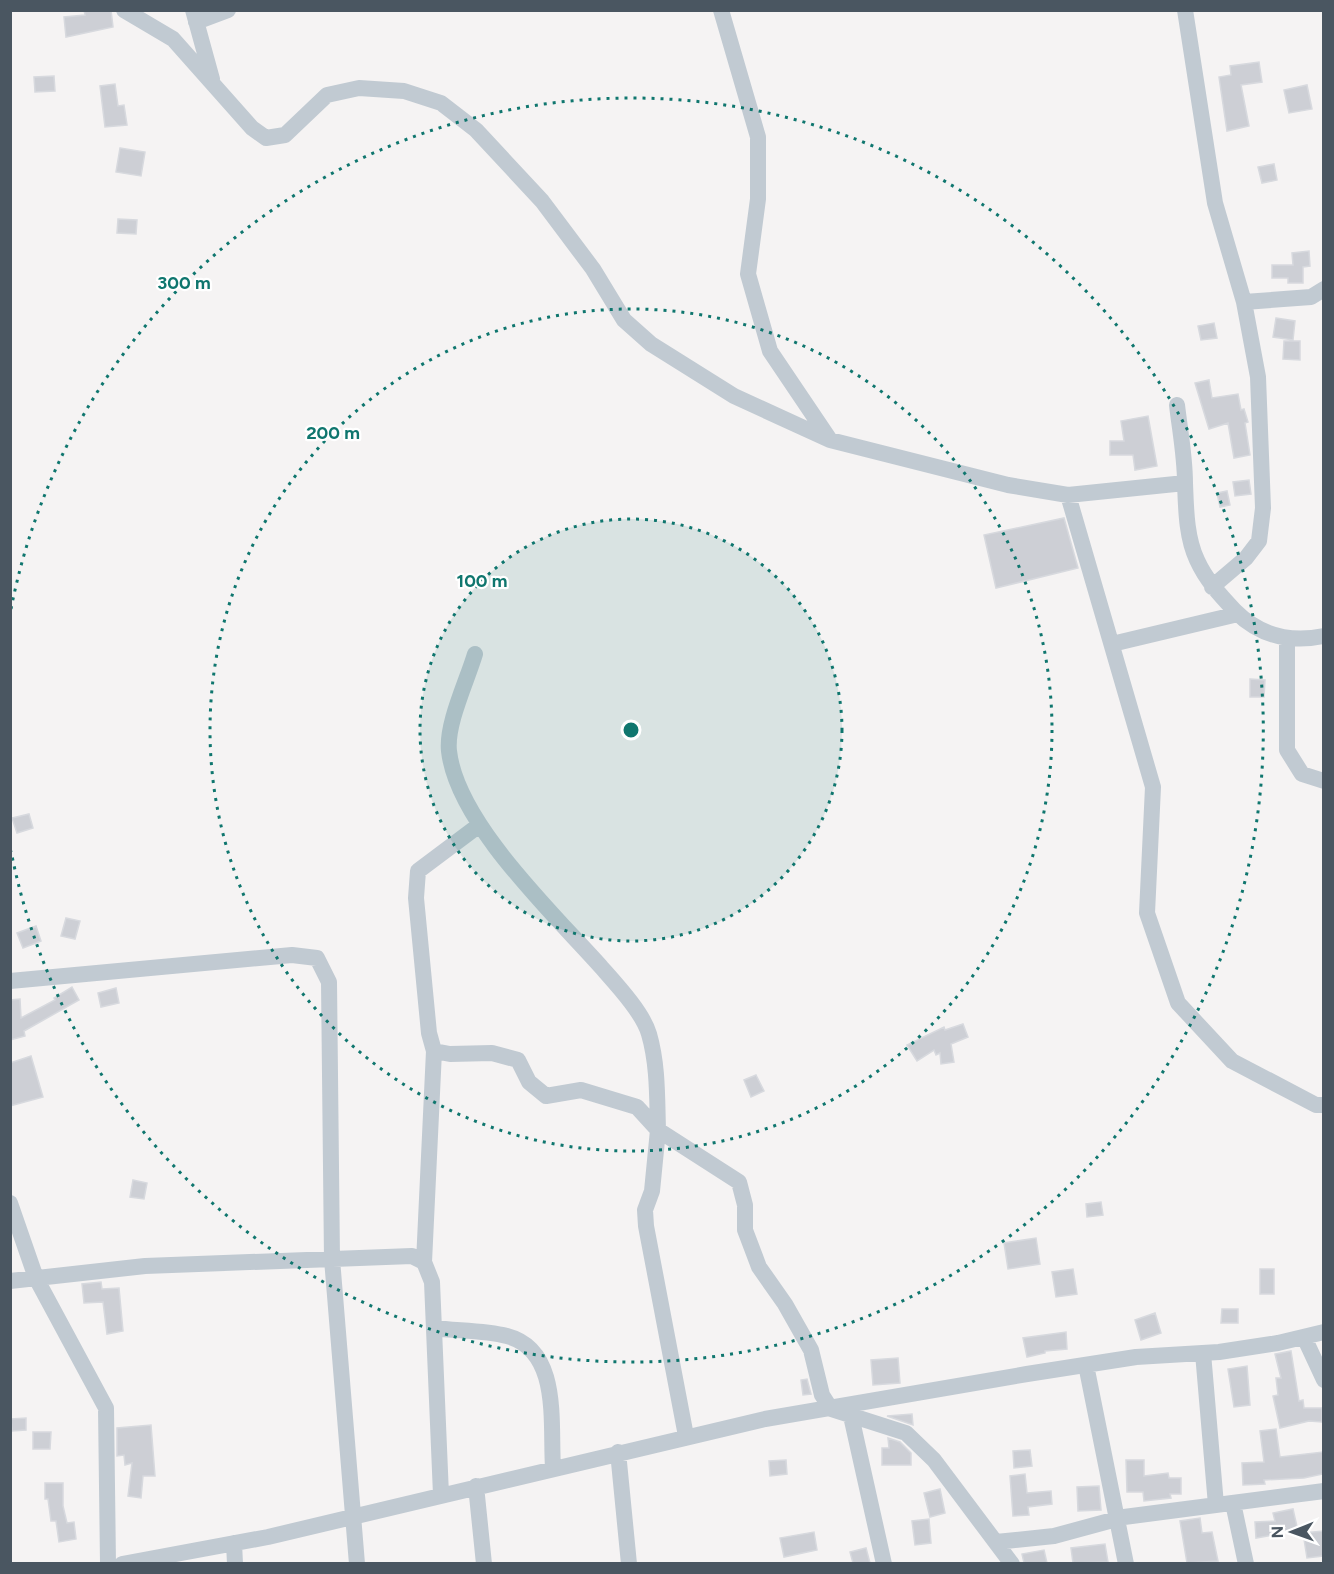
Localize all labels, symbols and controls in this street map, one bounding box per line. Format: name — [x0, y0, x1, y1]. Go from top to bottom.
text: 300 m — [157, 272, 211, 294]
text: 200 m — [306, 422, 360, 444]
text: 100 m — [457, 570, 507, 592]
centre of rings — [621, 720, 641, 740]
north arrow — [1262, 1502, 1322, 1562]
text: N — [1268, 1526, 1287, 1539]

